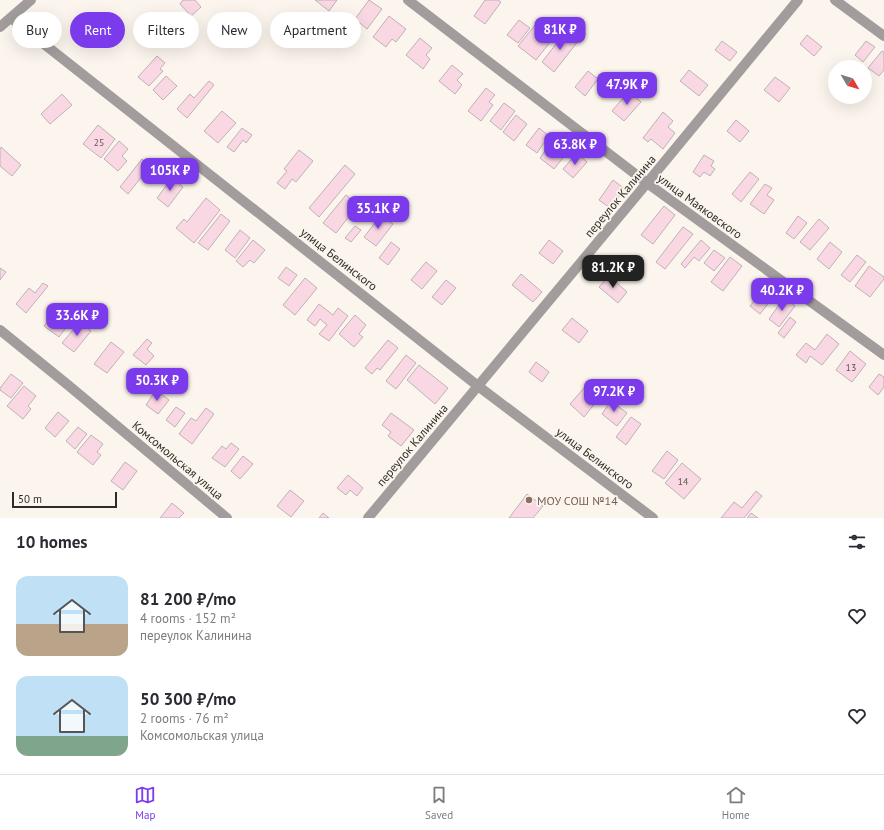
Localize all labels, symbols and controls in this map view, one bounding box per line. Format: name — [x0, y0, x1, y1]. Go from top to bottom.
chip: Buy — [12, 12, 62, 48]
chip: Rent — [70, 12, 125, 48]
chip: Filters — [133, 12, 199, 48]
chip: New — [207, 12, 262, 48]
chip: Apartment — [270, 12, 361, 48]
pin: 81K ₽ — [532, 17, 588, 51]
text: 81K ₽ — [543, 21, 577, 38]
north arrow — [828, 60, 872, 104]
map controls — [828, 60, 872, 104]
pin: 47.9K ₽ — [590, 72, 664, 106]
text: 47.9K ₽ — [606, 76, 648, 93]
pin: 63.8K ₽ — [538, 132, 612, 166]
house number: 25 — [94, 136, 104, 149]
text: 63.8K ₽ — [553, 136, 597, 153]
street label: переулок Калинина — [581, 152, 659, 240]
pin: 105K ₽ — [137, 158, 203, 192]
text: 105K ₽ — [150, 162, 190, 179]
street label: улица Маяковского — [655, 170, 745, 242]
pin: 35.1K ₽ — [341, 196, 415, 230]
text: 35.1K ₽ — [356, 200, 400, 217]
street label: улица Белинского — [298, 224, 380, 294]
pin: 81.2K ₽ — [576, 255, 650, 289]
text: 81.2K ₽ — [591, 259, 635, 276]
pin: 40.2K ₽ — [745, 278, 819, 312]
text: 40.2K ₽ — [760, 282, 804, 299]
pin: 33.6K ₽ — [40, 303, 114, 337]
text: 33.6K ₽ — [55, 307, 99, 324]
house number: 13 — [846, 361, 856, 374]
pin: 50.3K ₽ — [120, 368, 194, 402]
text: 50.3K ₽ — [135, 372, 179, 389]
pin: 97.2K ₽ — [577, 379, 651, 413]
text: 97.2K ₽ — [593, 383, 635, 400]
street label: переулок Калинина — [373, 401, 451, 489]
street label: Комсомольская улица — [129, 417, 227, 503]
street label: улица Белинского — [553, 424, 637, 492]
house number: 14 — [678, 475, 689, 488]
scale bar — [12, 490, 117, 509]
text: 50 m — [18, 492, 42, 506]
place label: МОУ СОШ №14 — [537, 493, 618, 508]
marker: МОУ СОШ №14 — [524, 495, 534, 505]
text: 10 homes — [16, 531, 87, 553]
icon: filters — [846, 531, 868, 553]
text: 81 200 ₽/mo — [140, 588, 236, 610]
icon: home — [48, 592, 96, 640]
icon: heart — [846, 605, 868, 627]
text: 4 rooms · 152 m² — [140, 610, 236, 627]
text: переулок Калинина — [140, 627, 252, 644]
text: 50 300 ₽/mo — [140, 688, 236, 710]
icon: home — [48, 692, 96, 740]
icon: heart — [846, 705, 868, 727]
text: 2 rooms · 76 m² — [140, 710, 229, 727]
text: Комсомольская улица — [140, 727, 264, 744]
tab: Map — [134, 784, 156, 822]
tab: Saved — [425, 784, 453, 822]
tab: Home — [722, 784, 750, 822]

